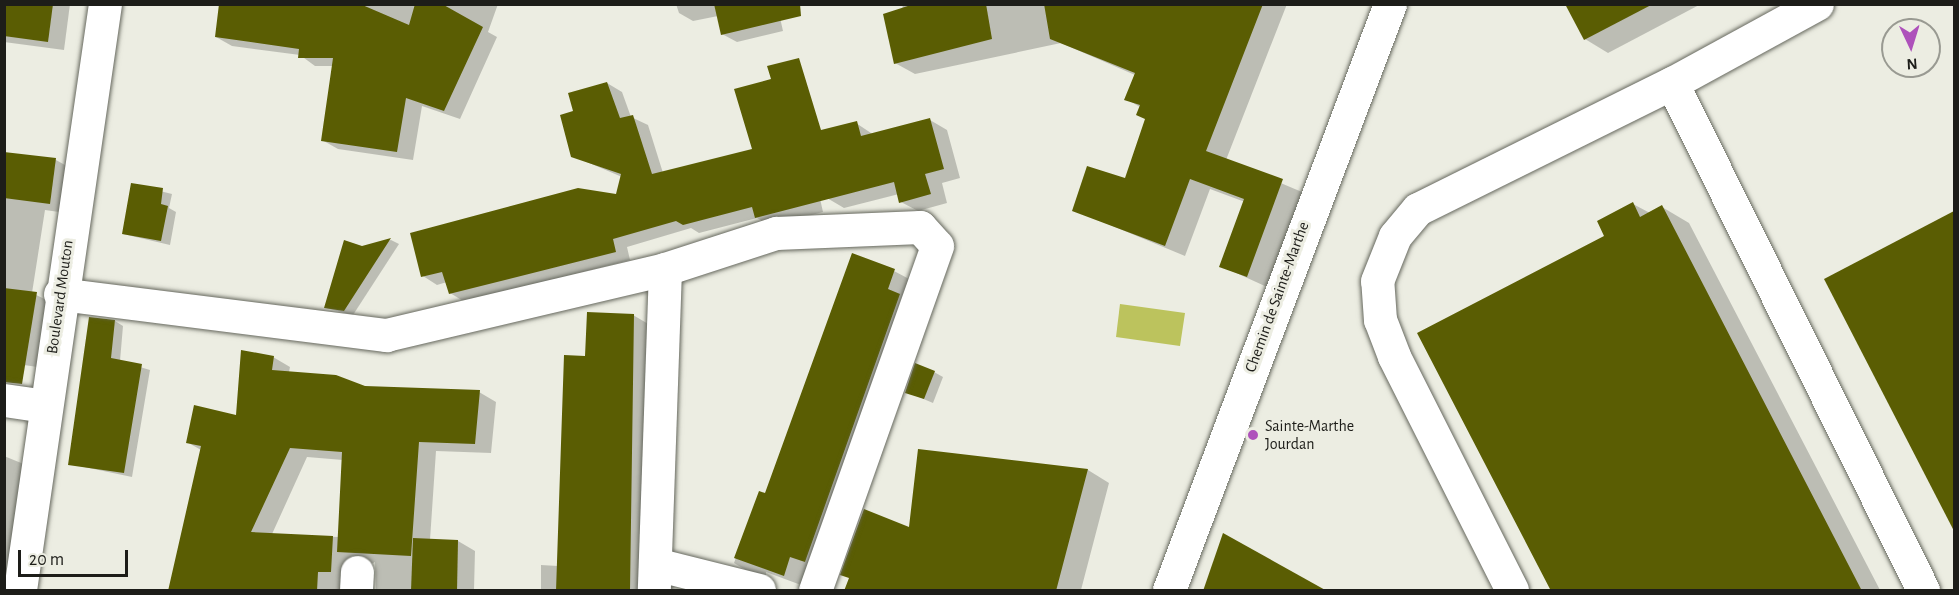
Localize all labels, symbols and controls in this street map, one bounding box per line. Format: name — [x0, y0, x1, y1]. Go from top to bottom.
north arrow — [1881, 18, 1941, 78]
text: N — [1906, 56, 1918, 72]
street label: Chemin de Sainte-Marthe — [1241, 219, 1313, 375]
street label: Boulevard Mouton — [43, 239, 77, 355]
place label: Sainte-Marthe Jourdan — [1265, 416, 1354, 454]
marker: Sainte-Marthe Jourdan — [1246, 428, 1260, 442]
scale bar — [21, 538, 130, 576]
text: 20 m — [29, 551, 64, 569]

